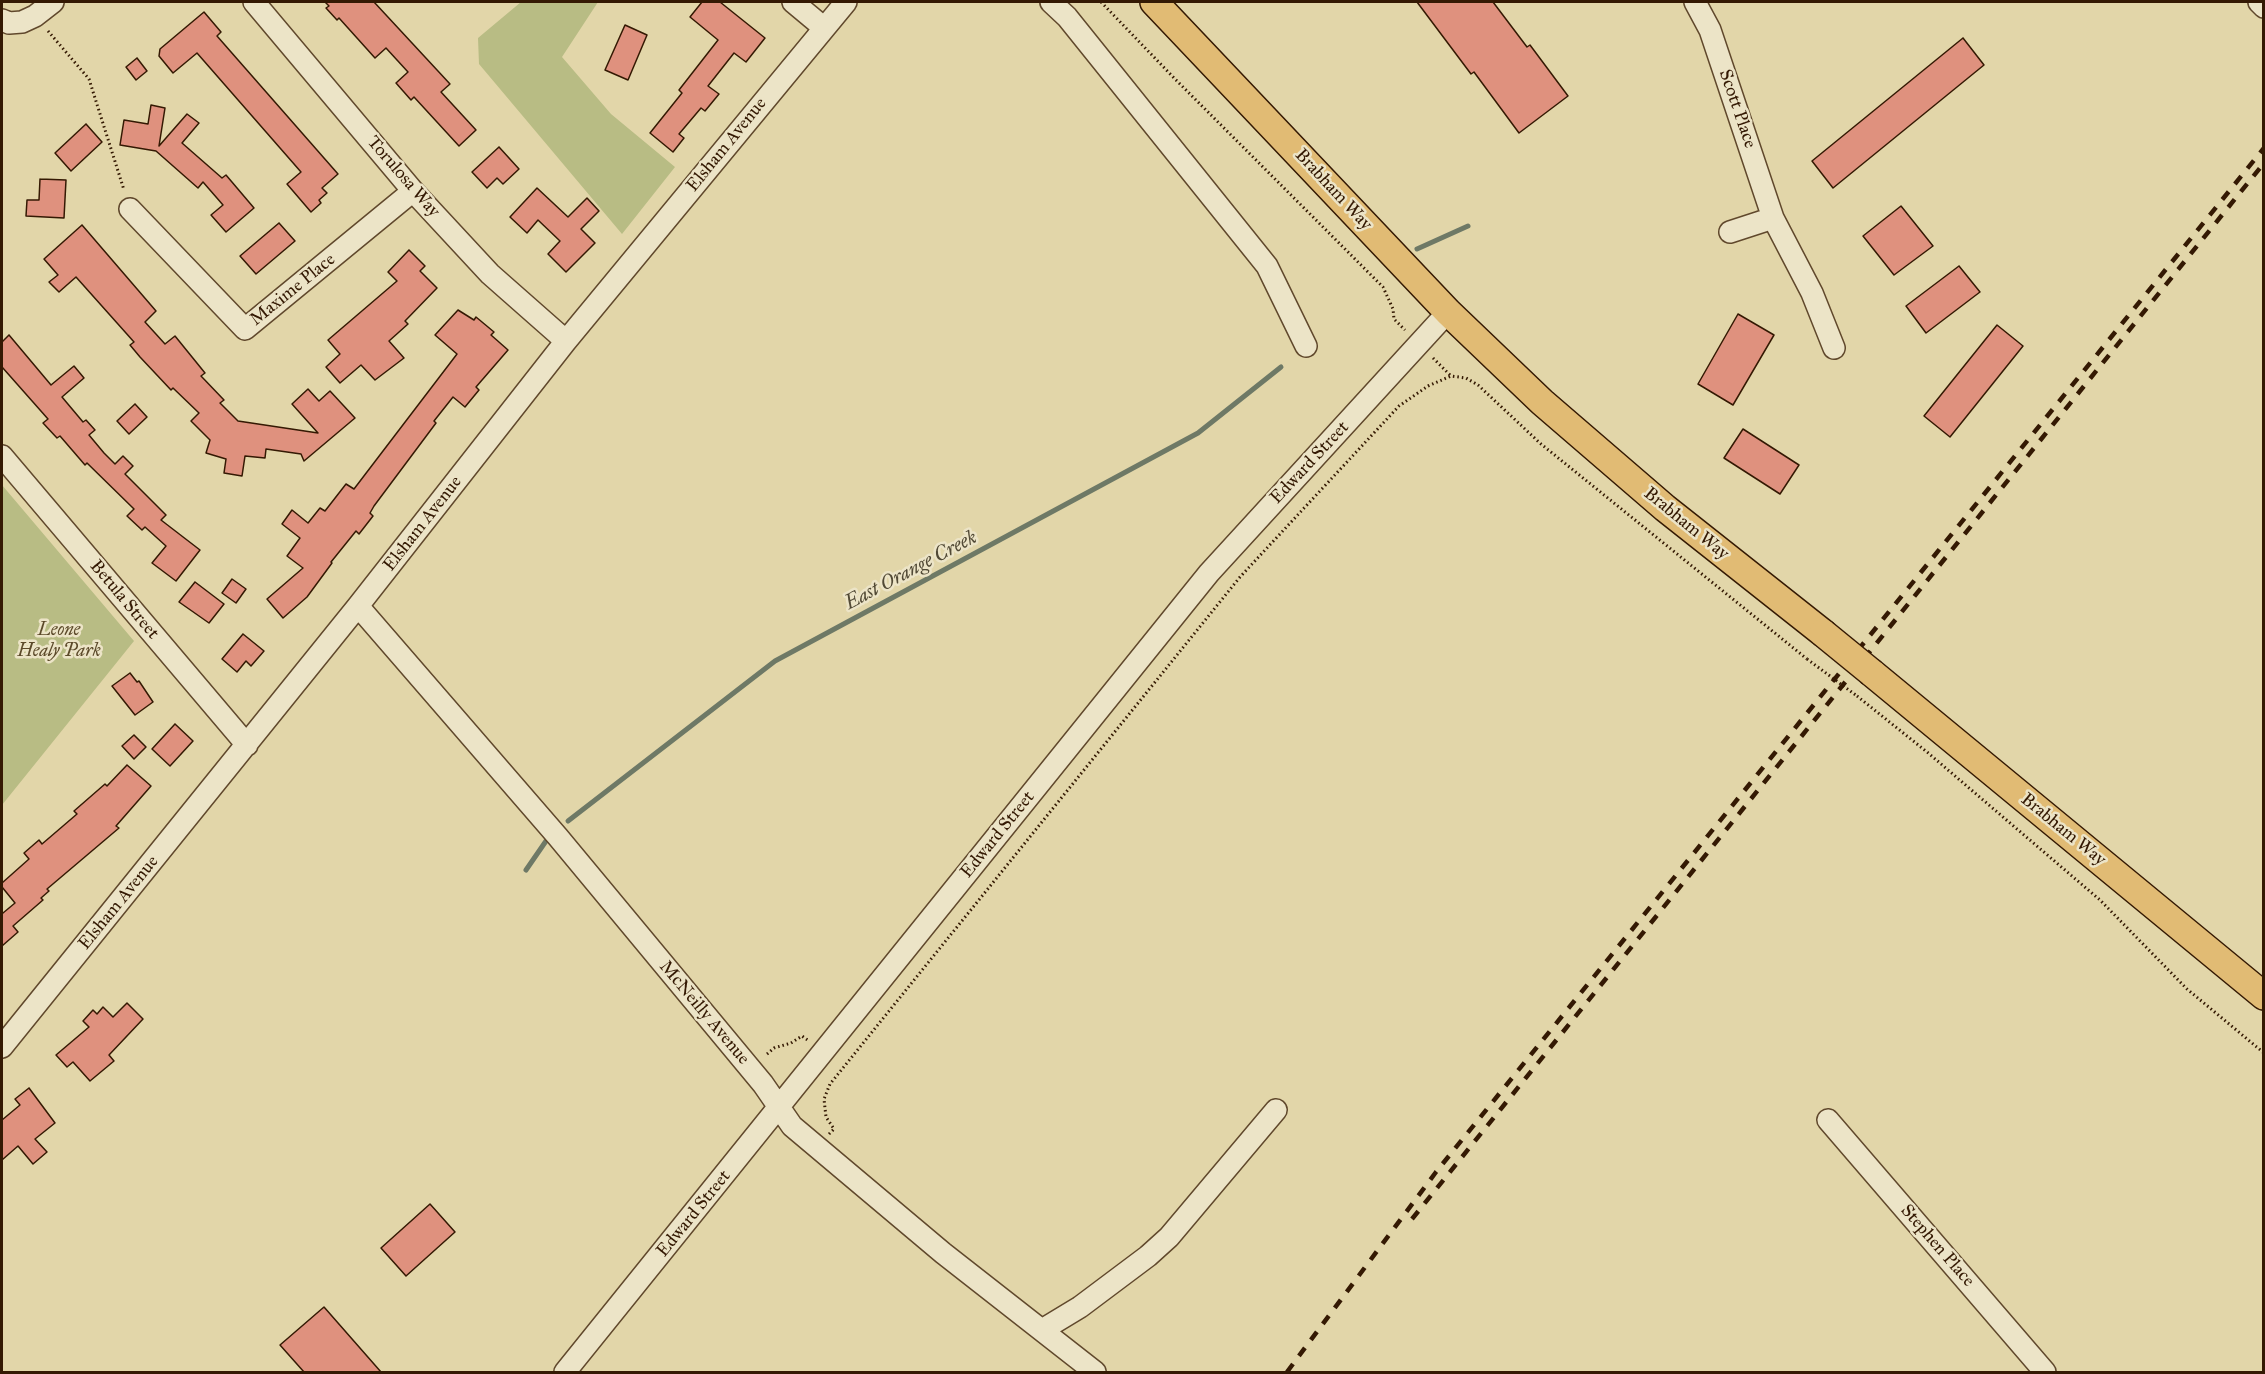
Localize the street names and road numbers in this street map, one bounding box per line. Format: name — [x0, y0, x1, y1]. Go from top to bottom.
street label: Scott Place — [1713, 67, 1761, 151]
street label: Elsham Avenue — [682, 94, 772, 196]
street label: Torulosa Way — [362, 132, 444, 222]
street label: Brabham Way — [1290, 145, 1376, 235]
street label: Maxime Place — [246, 249, 340, 331]
street label: Edward Street — [1266, 417, 1354, 509]
street label: Elsham Avenue — [379, 472, 467, 576]
street label: Brabham Way — [1639, 483, 1733, 565]
street label: Betula Street — [85, 556, 163, 644]
street label: Edward Street — [956, 787, 1040, 883]
street label: Brabham Way — [2016, 789, 2110, 871]
street label: Elsham Avenue — [74, 852, 164, 954]
street label: McNeilly Avenue — [654, 957, 754, 1069]
street label: Edward Street — [652, 1166, 736, 1262]
street label: Stephen Place — [1895, 1200, 1979, 1292]

